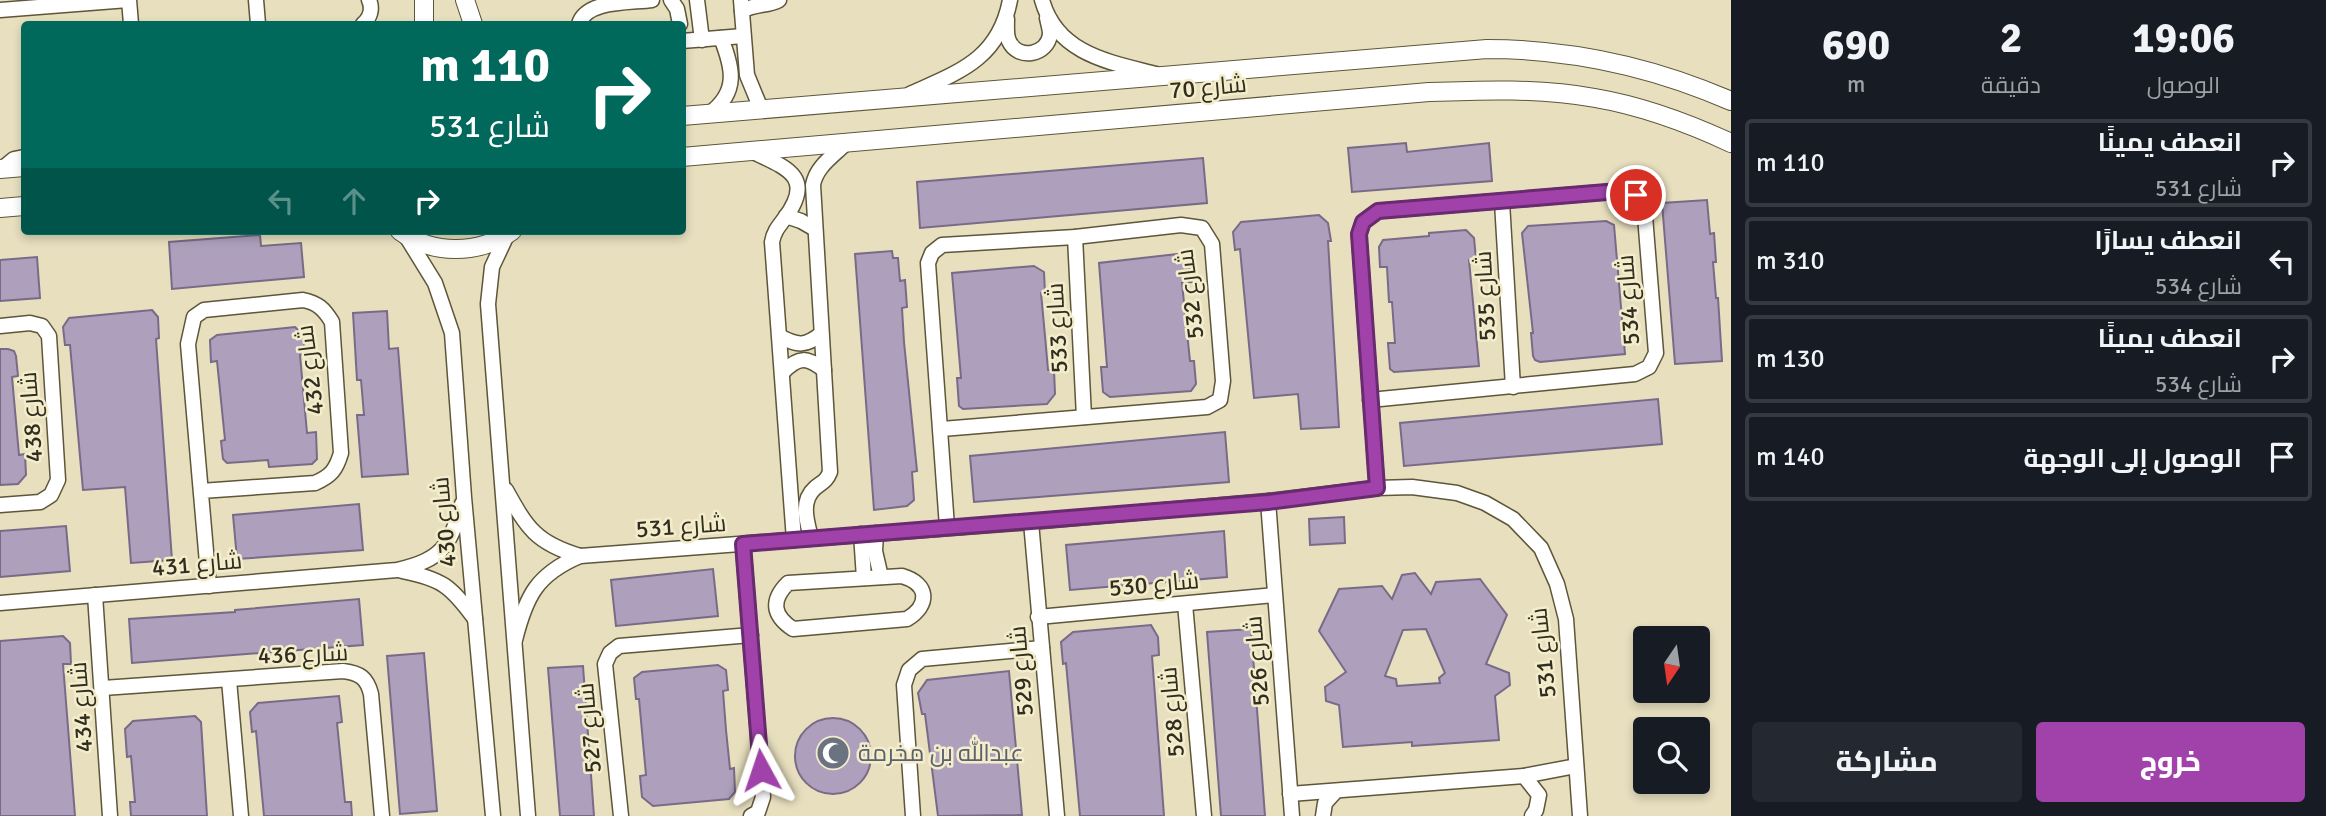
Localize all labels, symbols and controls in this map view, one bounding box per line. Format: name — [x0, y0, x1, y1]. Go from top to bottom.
text: 2 — [2000, 13, 2022, 64]
text: 19:06 — [2132, 13, 2235, 64]
text: 690 — [1822, 20, 1890, 71]
text: 110 m — [420, 35, 550, 95]
icon: right — [574, 49, 665, 140]
street label: شارع 70 — [1168, 69, 1248, 106]
text: m — [1847, 70, 1865, 99]
text: دقيقة — [1981, 71, 2041, 100]
text: الوصول — [2147, 71, 2220, 100]
text: شارع 531 — [429, 107, 550, 146]
text: انعطف يمينًا — [2098, 127, 2242, 159]
icon: right — [2263, 144, 2301, 182]
text: 110 m — [1756, 147, 1825, 179]
pin — [1606, 165, 1666, 225]
text: شارع 531 — [2155, 174, 2242, 203]
icon: arrive — [1617, 176, 1655, 214]
icon: left — [262, 182, 300, 220]
icon: ahead — [335, 182, 373, 220]
icon: right — [408, 182, 446, 220]
text: انعطف يسارًا — [2094, 225, 2242, 257]
icon: left — [2263, 242, 2301, 280]
text: 310 m — [1756, 245, 1825, 277]
street label: شارع 532 — [1170, 247, 1211, 341]
street label: شارع 535 — [1468, 250, 1503, 342]
street label: شارع 534 — [1610, 254, 1647, 346]
text: شارع 534 — [2155, 272, 2242, 301]
street label: شارع 533 — [1040, 282, 1075, 374]
street label: شارع 432 — [290, 323, 331, 417]
text: انعطف يمينًا — [2098, 323, 2242, 355]
icon: right — [2263, 340, 2301, 378]
text: 130 m — [1756, 343, 1825, 375]
text: شارع 534 — [2155, 370, 2242, 399]
street label: شارع 438 — [13, 371, 50, 463]
icon: arrive — [2263, 438, 2301, 476]
text: 140 m — [1756, 441, 1825, 473]
text: الوصول إلى الوجهة — [2023, 443, 2242, 475]
street label: شارع 430 — [425, 475, 464, 568]
street label: شارع 531 — [635, 508, 727, 545]
street label: شارع 431 — [151, 545, 244, 584]
street label: شارع 530 — [1108, 565, 1201, 604]
street label: شارع 531 — [1523, 606, 1564, 700]
street label: شارع 526 — [1238, 614, 1277, 707]
street label: شارع 529 — [1002, 624, 1041, 717]
north arrow — [1633, 626, 1710, 704]
map controls — [1633, 626, 1710, 794]
street label: شارع 436 — [257, 637, 349, 672]
street label: شارع 434 — [63, 661, 100, 753]
street label: شارع 528 — [1153, 665, 1192, 758]
street label: شارع 527 — [570, 681, 609, 774]
button: search — [1633, 717, 1710, 794]
button: مشاركة — [1752, 722, 2022, 802]
button: خروج — [2036, 722, 2305, 802]
position arrow — [724, 733, 798, 807]
mosque icon: عبدالله بن مخرمة — [814, 734, 852, 772]
place label: عبدالله بن مخرمة — [858, 737, 1024, 768]

